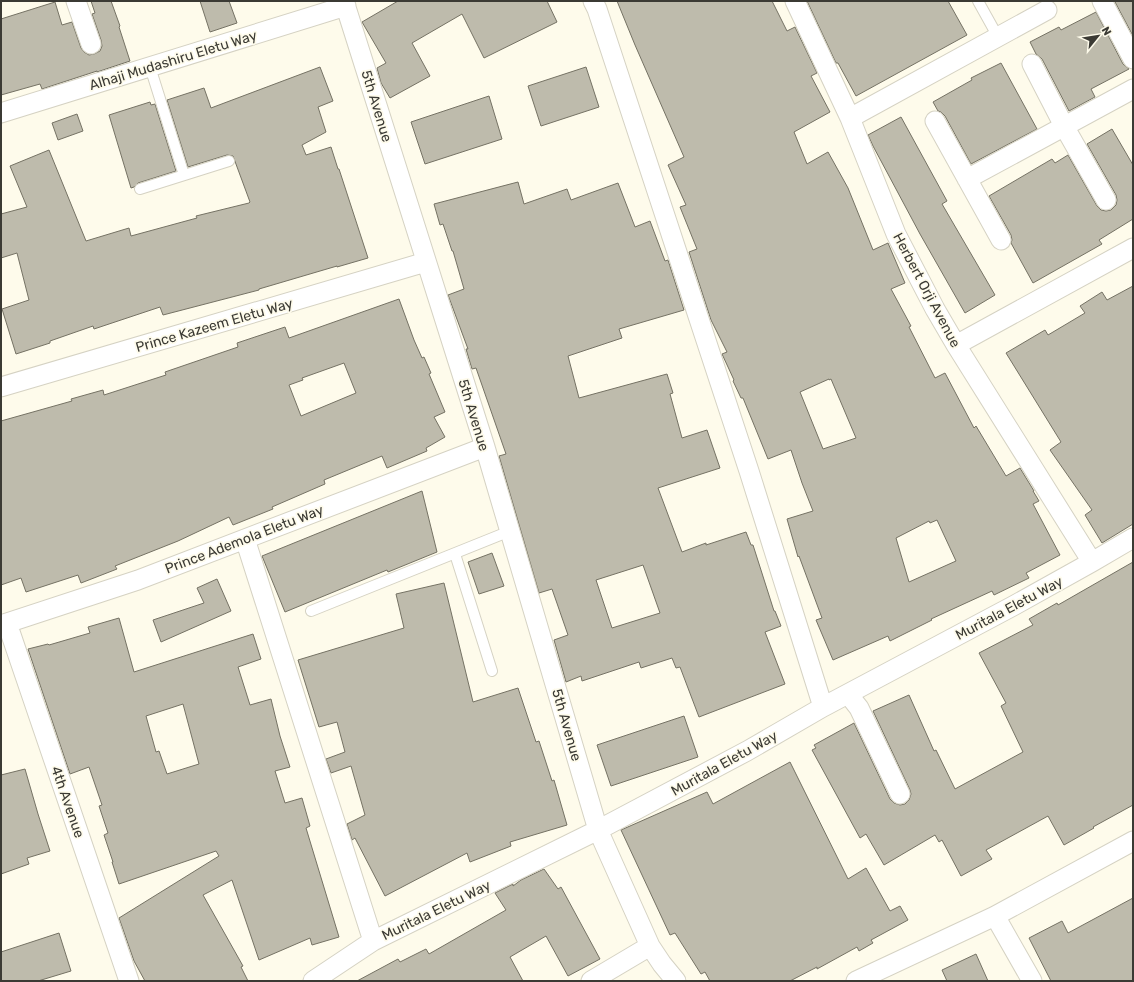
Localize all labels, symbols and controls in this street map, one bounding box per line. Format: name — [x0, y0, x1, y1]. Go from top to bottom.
north arrow — [1078, 16, 1118, 56]
text: N — [1099, 25, 1114, 38]
street label: Alhaji Mudashiru Eletu Way — [87, 27, 259, 94]
street label: 5th Avenue — [358, 68, 396, 144]
street label: Herbert Orji Avenue — [889, 230, 964, 351]
street label: Prince Kazeem Eletu Way — [134, 295, 295, 356]
street label: 5th Avenue — [455, 377, 493, 453]
street label: Prince Ademola Eletu Way — [163, 501, 326, 578]
street label: Muritala Eletu Way — [953, 573, 1066, 644]
street label: 5th Avenue — [548, 687, 585, 763]
street label: Muritala Eletu Way — [668, 727, 781, 800]
street label: 4th Avenue — [47, 764, 88, 840]
street label: Muritala Eletu Way — [379, 877, 494, 944]

